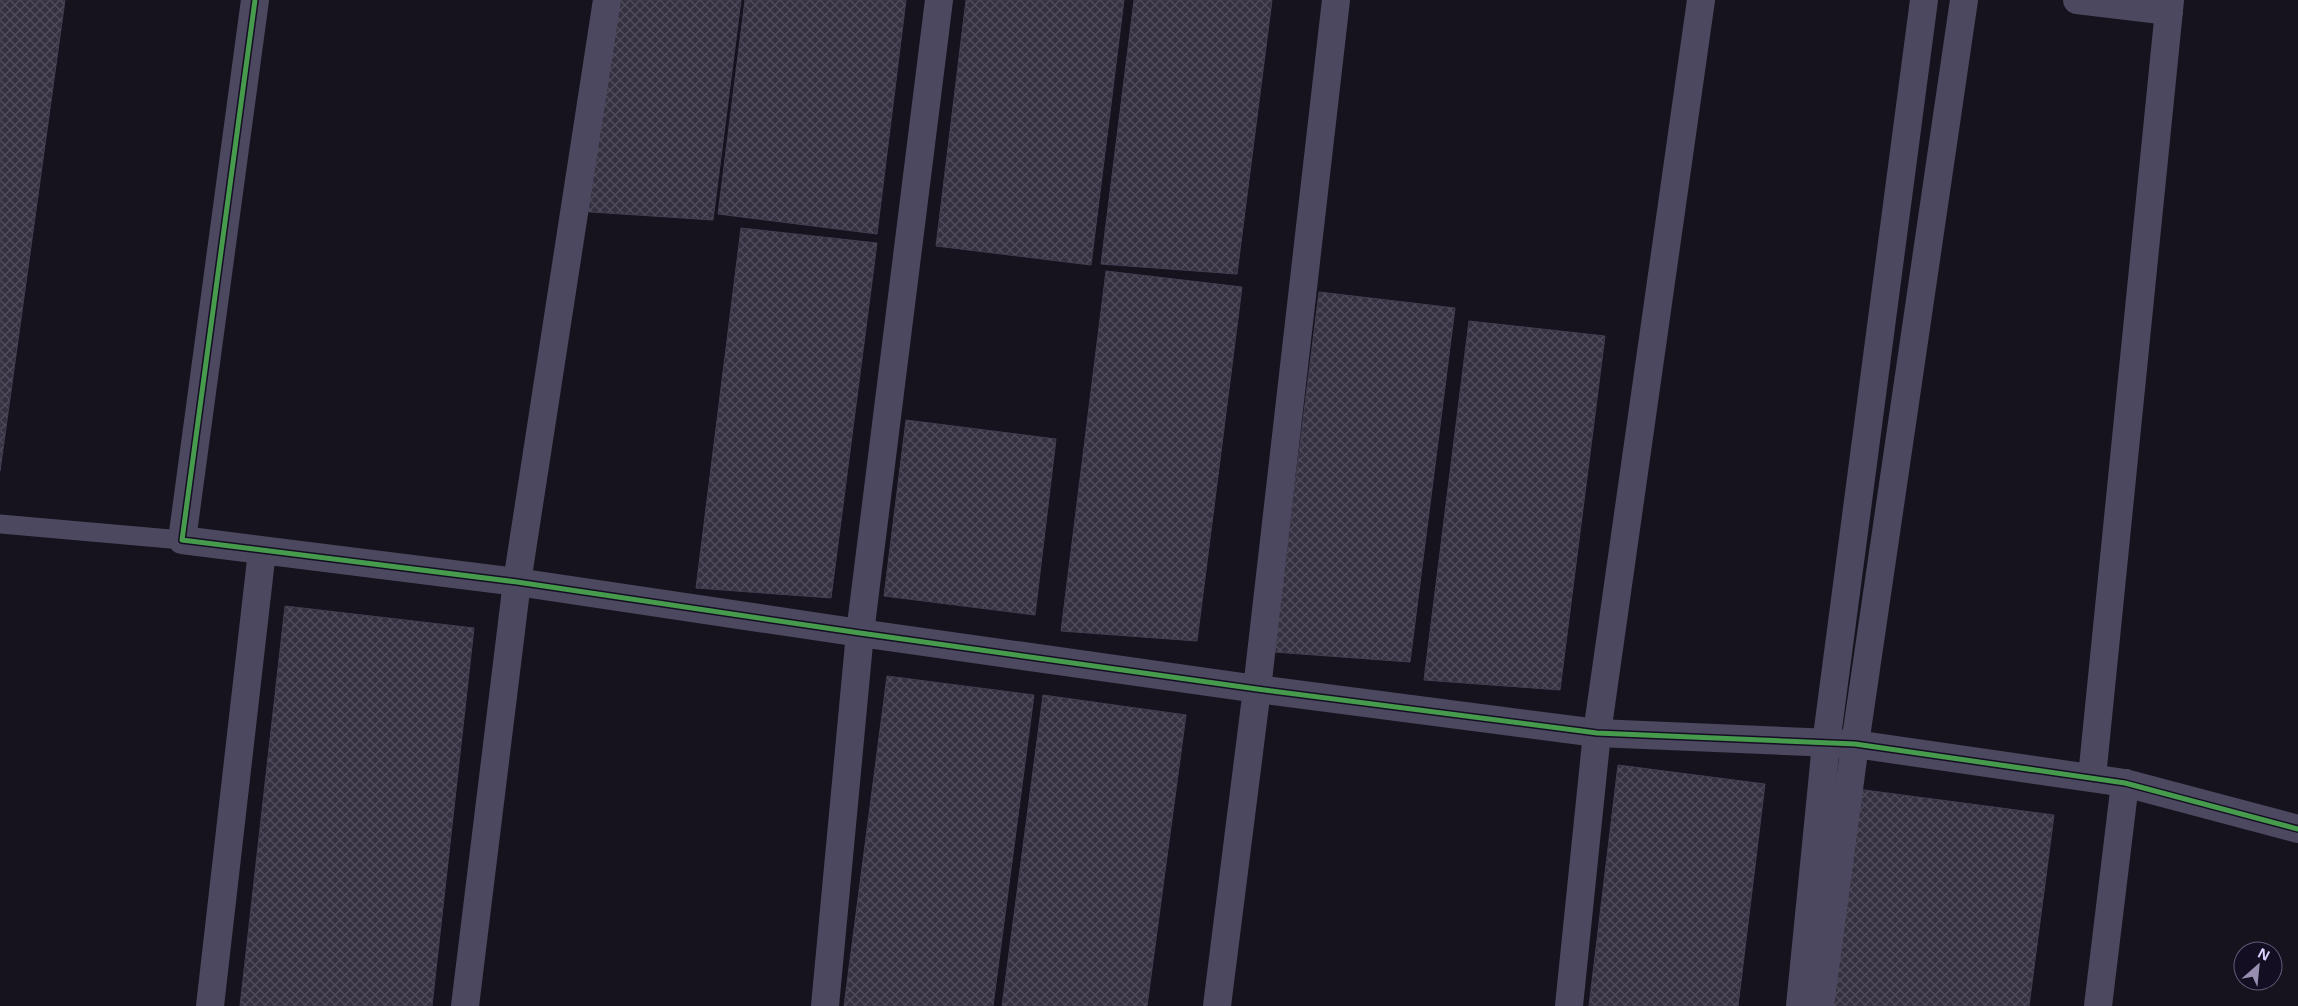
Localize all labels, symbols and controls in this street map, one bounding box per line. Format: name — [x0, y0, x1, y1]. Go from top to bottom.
north arrow — [2233, 941, 2283, 991]
text: N — [2255, 943, 2274, 965]

